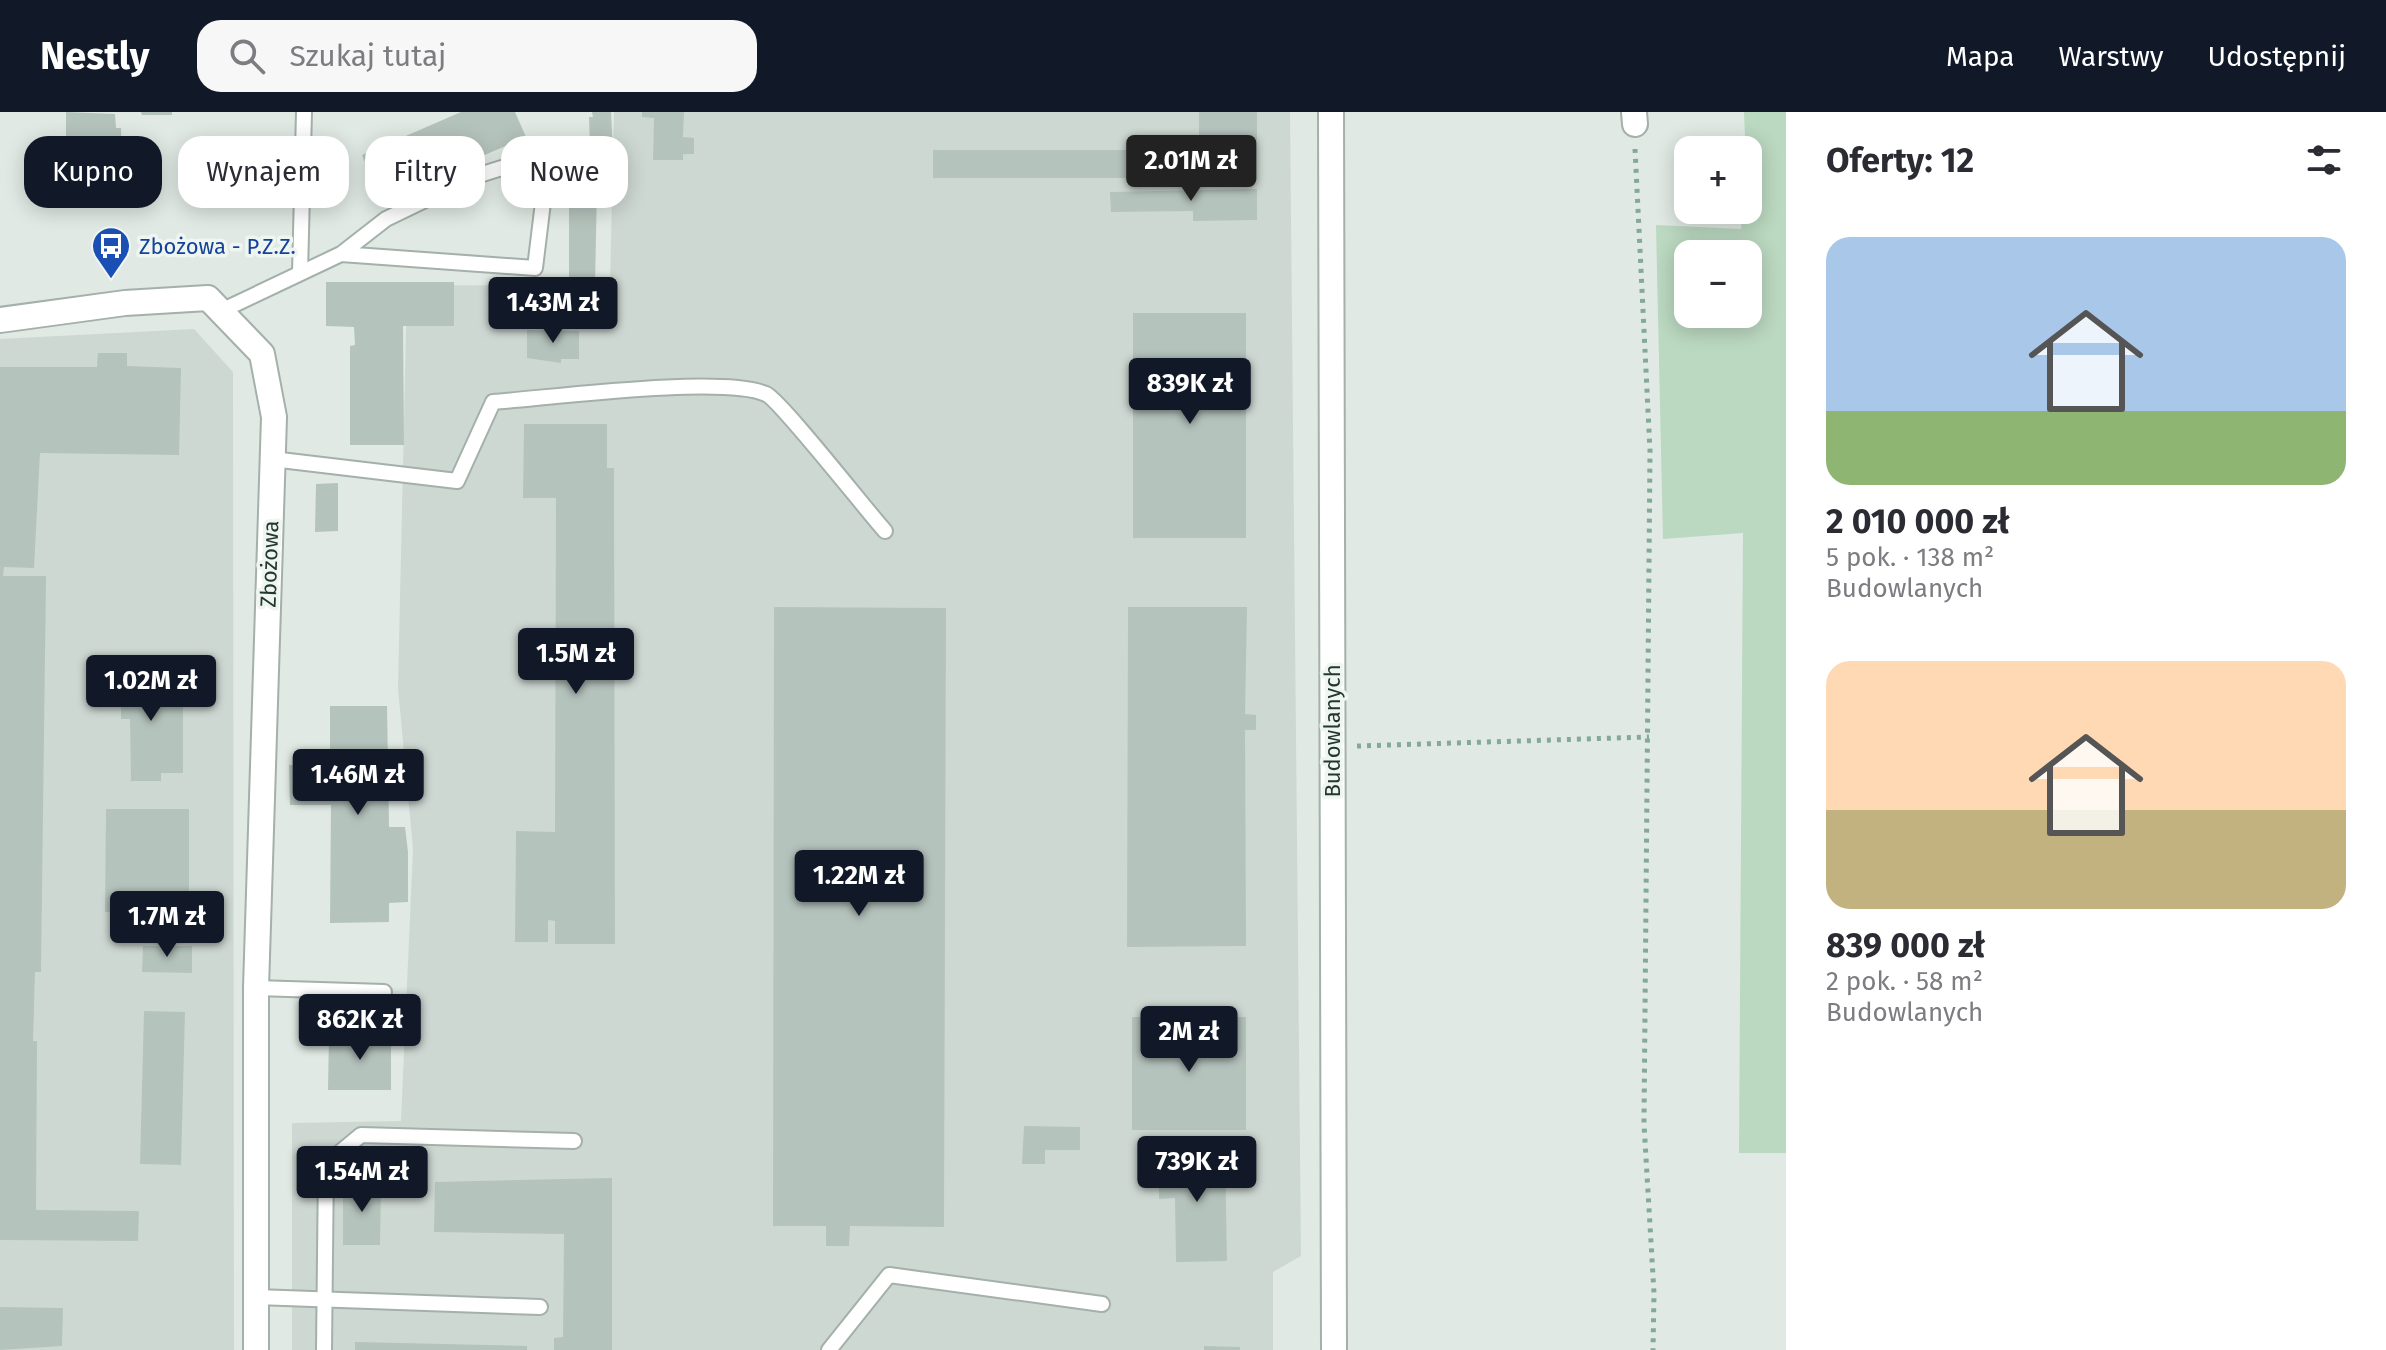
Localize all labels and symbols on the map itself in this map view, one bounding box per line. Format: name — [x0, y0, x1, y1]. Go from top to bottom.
pin: 2.01M zł — [1108, 135, 1274, 203]
bus stop icon: Zbożowa - P.Z.Z. — [90, 225, 132, 280]
place label: Zbożowa - P.Z.Z. — [139, 233, 296, 260]
pin: 1.43M zł — [470, 277, 636, 345]
pin: 839K zł — [1116, 358, 1264, 426]
street label: Zbożowa — [254, 520, 285, 608]
pin: 1.5M zł — [502, 628, 650, 696]
pin: 1.02M zł — [68, 655, 234, 723]
street label: Budowlanych — [1319, 664, 1346, 798]
pin: 1.46M zł — [275, 749, 441, 817]
pin: 1.22M zł — [776, 850, 942, 918]
pin: 1.7M zł — [93, 891, 241, 959]
pin: 862K zł — [286, 994, 434, 1062]
pin: 2M zł — [1133, 1006, 1245, 1074]
pin: 739K zł — [1123, 1136, 1271, 1204]
pin: 1.54M zł — [279, 1146, 445, 1214]

